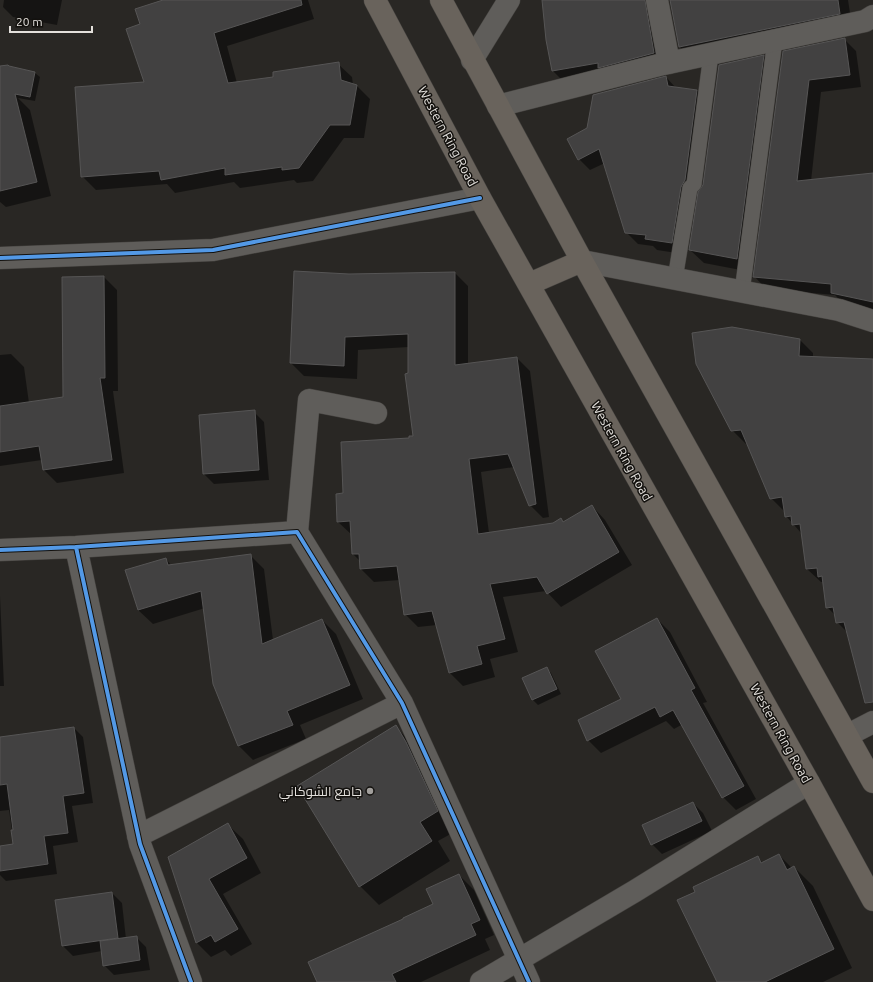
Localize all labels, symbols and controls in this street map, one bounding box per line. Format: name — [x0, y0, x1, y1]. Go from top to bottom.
scale bar — [10, 8, 92, 34]
text: 20 m — [16, 15, 43, 28]
street label: Western Ring Road — [416, 84, 480, 188]
street label: Western Ring Road — [589, 399, 655, 503]
street label: Western Ring Road — [748, 681, 814, 785]
place label: جامع الشوكاني — [279, 784, 362, 802]
marker: جامع الشوكاني — [365, 786, 375, 796]

